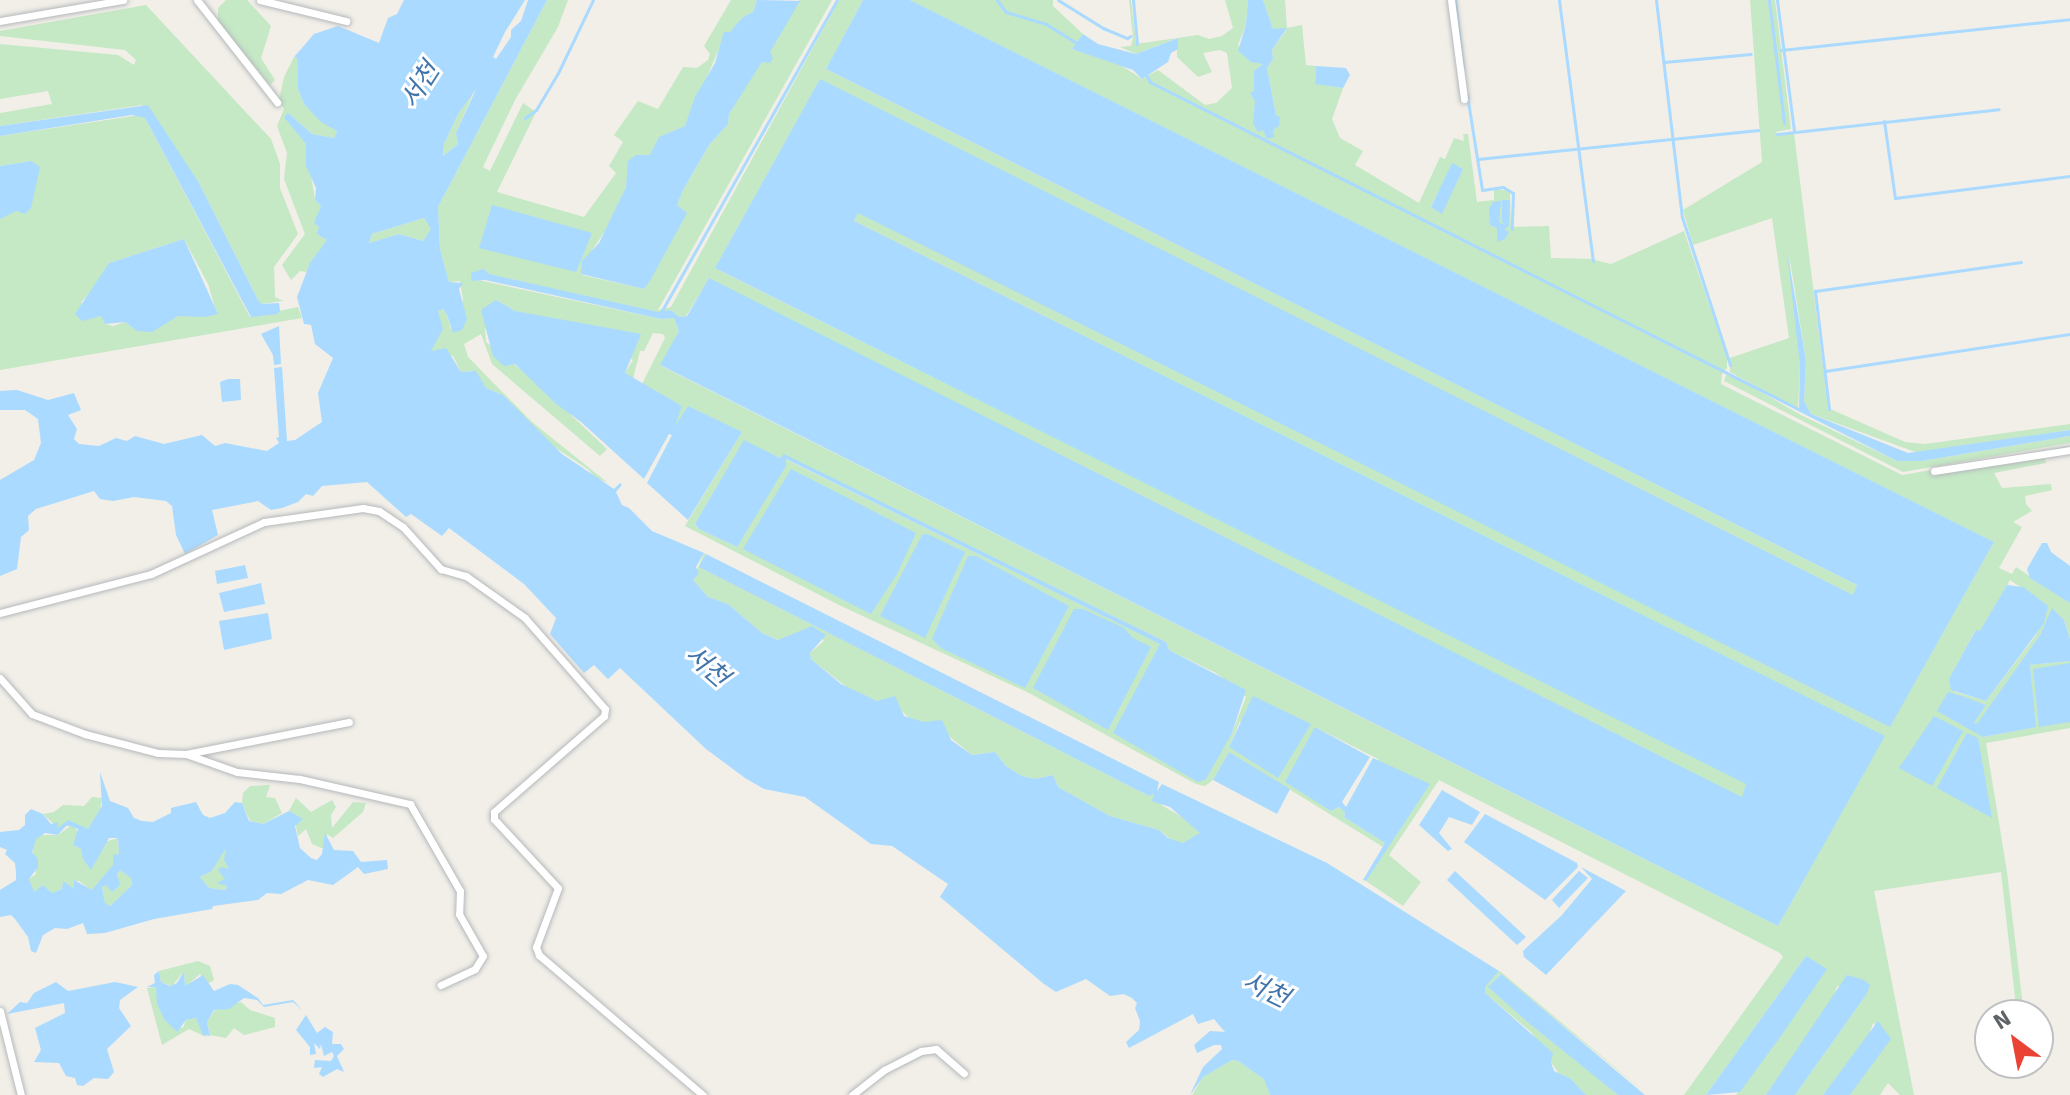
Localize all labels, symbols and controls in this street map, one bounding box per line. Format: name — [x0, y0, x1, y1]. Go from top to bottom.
water label: 서천 — [395, 57, 447, 115]
water label: 서천 — [678, 640, 734, 694]
water label: 서천 — [1237, 966, 1293, 1016]
north arrow — [1974, 999, 2054, 1079]
text: N — [1988, 1004, 2016, 1035]

